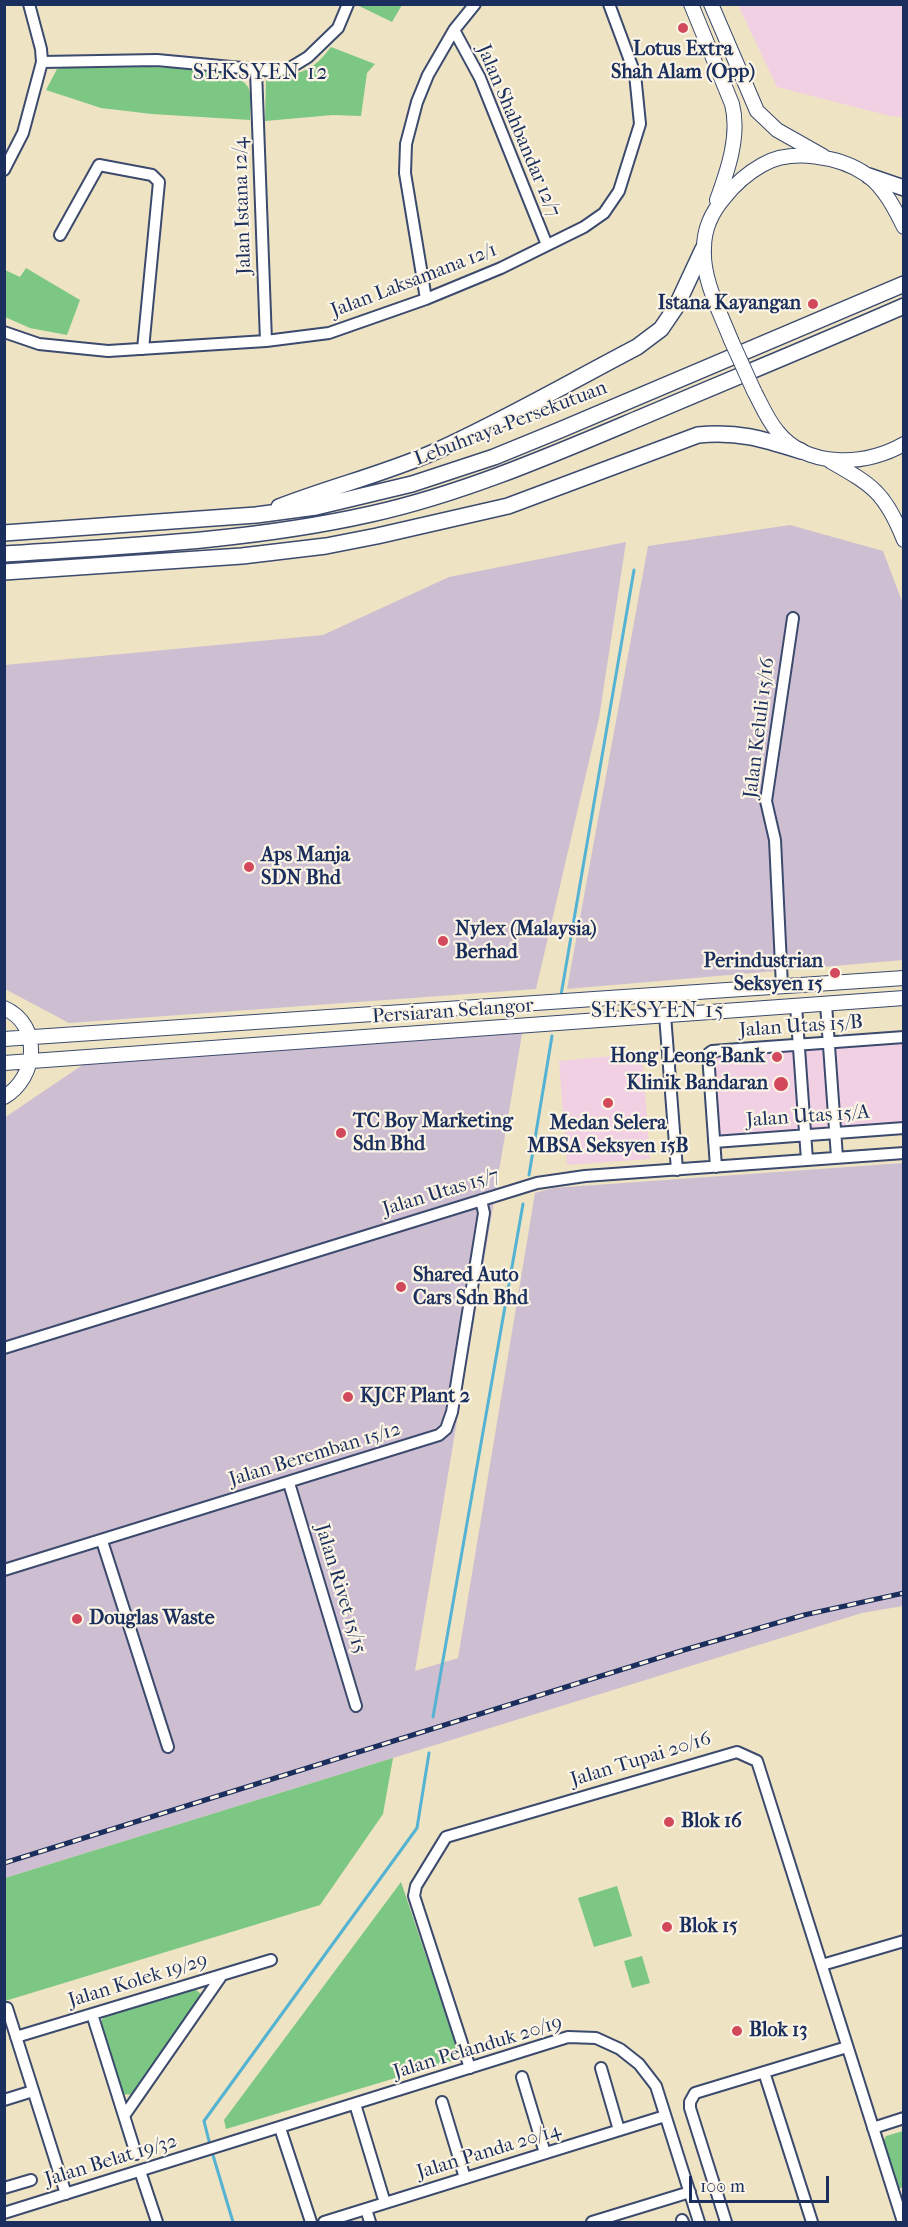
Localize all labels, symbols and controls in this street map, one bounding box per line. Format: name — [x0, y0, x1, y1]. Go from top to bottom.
marker: Lotus Extra Shah Alam (Opp) — [676, 21, 690, 35]
place label: Lotus Extra Shah Alam (Opp) — [611, 38, 755, 85]
street label: Jalan Shahbandar 12/7 — [471, 41, 565, 221]
district label: SEKSYEN 12 — [193, 61, 329, 87]
street label: Jalan Istana 12/4 — [229, 137, 257, 275]
street label: Jalan Laksamana 12/1 — [328, 238, 500, 324]
place label: Istana Kayangan — [658, 292, 801, 316]
marker: Istana Kayangan — [806, 297, 820, 311]
street label: Lebuhraya Persekutuan — [411, 376, 611, 472]
street label: Jalan Keluli 15/16 — [739, 656, 781, 800]
place label: Aps Manja SDN Bhd — [261, 844, 350, 891]
marker: Aps Manja SDN Bhd — [242, 860, 256, 874]
place label: Nylex (Malaysia) Berhad — [455, 918, 597, 965]
marker: Nylex (Malaysia) Berhad — [436, 934, 450, 948]
place label: Perindustrian Seksyen 15 — [704, 950, 823, 997]
marker: Perindustrian Seksyen 15 — [828, 966, 842, 980]
street label: Persiaran Selangor — [371, 994, 535, 1030]
district label: SEKSYEN 15 — [591, 999, 725, 1025]
street label: Jalan Utas 15/B — [738, 1011, 864, 1043]
place label: Hong Leong Bank — [610, 1045, 765, 1069]
marker: Hong Leong Bank — [770, 1050, 784, 1064]
place label: Klinik Bandaran — [627, 1072, 768, 1096]
marker: Klinik Bandaran — [772, 1075, 790, 1093]
marker: Medan Selera MBSA Seksyen 15B — [601, 1096, 615, 1110]
street label: Jalan Utas 15/A — [745, 1101, 871, 1133]
place label: TC Boy Marketing Sdn Bhd — [353, 1110, 513, 1157]
place label: Medan Selera MBSA Seksyen 15B — [527, 1112, 689, 1159]
marker: TC Boy Marketing Sdn Bhd — [334, 1126, 348, 1140]
street label: Jalan Utas 15/7 — [380, 1164, 502, 1222]
place label: Shared Auto Cars Sdn Bhd — [413, 1264, 528, 1311]
marker: Shared Auto Cars Sdn Bhd — [394, 1280, 408, 1294]
place label: KJCF Plant 2 — [360, 1385, 470, 1409]
marker: KJCF Plant 2 — [341, 1390, 355, 1404]
street label: Jalan Beremban 15/12 — [226, 1417, 404, 1493]
street label: Jalan Rivet 15/15 — [309, 1521, 371, 1657]
place label: Douglas Waste — [89, 1607, 215, 1631]
marker: Douglas Waste — [70, 1612, 84, 1626]
street label: Jalan Tupai 20/16 — [568, 1727, 714, 1793]
place label: Blok 16 — [681, 1810, 742, 1834]
marker: Blok 16 — [662, 1815, 676, 1829]
place label: Blok 15 — [679, 1915, 738, 1939]
marker: Blok 15 — [660, 1920, 674, 1934]
street label: Jalan Kolek 19/29 — [66, 1948, 210, 2014]
street label: Jalan Pelanduk 20/19 — [391, 2011, 565, 2085]
place label: Blok 13 — [749, 2019, 807, 2043]
marker: Blok 13 — [730, 2024, 744, 2038]
street label: Jalan Panda 20/14 — [414, 2119, 564, 2185]
street label: Jalan Belat 19/32 — [42, 2129, 180, 2193]
scale bar — [692, 2164, 832, 2202]
text: 100 m — [700, 2176, 745, 2197]

